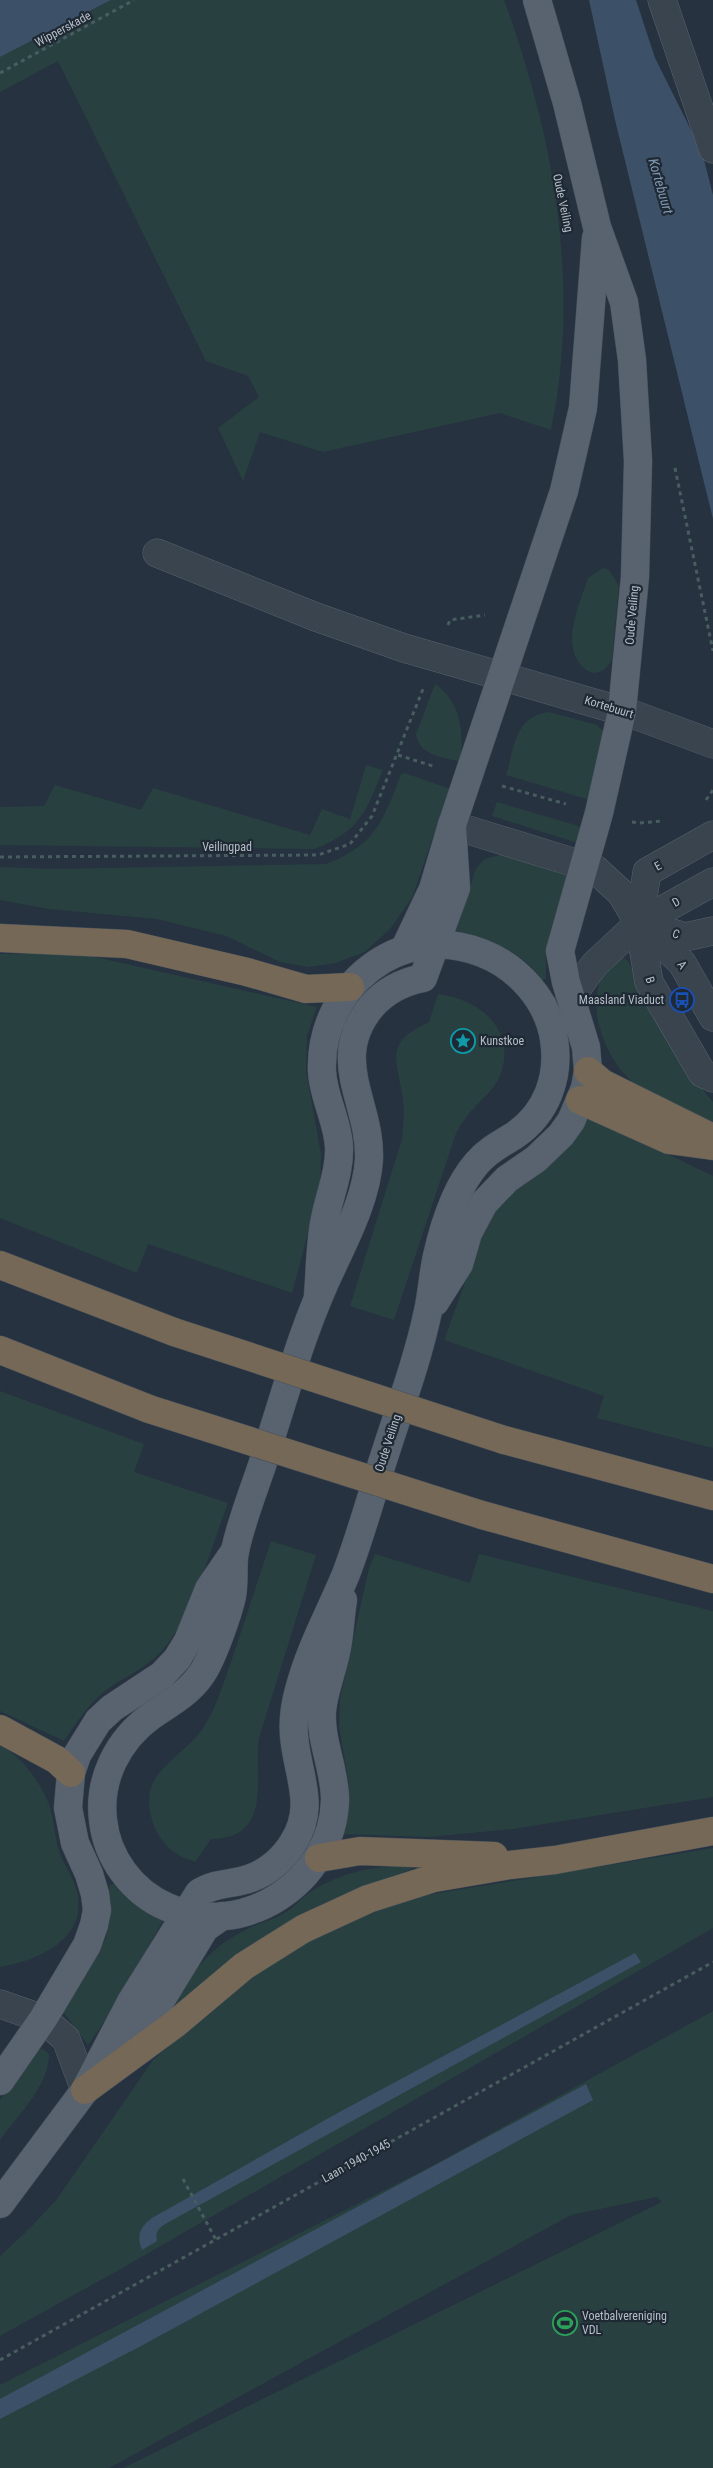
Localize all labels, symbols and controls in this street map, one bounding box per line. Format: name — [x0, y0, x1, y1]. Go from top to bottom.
street label: Wipperskade — [33, 8, 94, 50]
water label: Kortebuurt — [645, 156, 677, 217]
street label: Oude Veiling — [550, 172, 576, 234]
street label: Oude Veiling — [622, 585, 642, 645]
street label: Kortebuurt — [583, 693, 636, 721]
street label: Veilingpad — [202, 840, 252, 854]
street label: E — [652, 858, 664, 874]
street label: D — [670, 894, 683, 910]
street label: C — [671, 926, 682, 942]
street label: A — [674, 958, 690, 972]
street label: B — [642, 975, 658, 985]
bus stop icon: Maasland Viaduct — [669, 987, 695, 1013]
place label: Maasland Viaduct — [579, 993, 664, 1007]
place icon: Kunstkoe — [450, 1028, 476, 1054]
place label: Kunstkoe — [480, 1034, 524, 1048]
street label: Oude Veiling — [372, 1413, 404, 1473]
street label: Laan 1940-1945 — [319, 2136, 393, 2186]
place label: Voetbalvereniging VDL — [582, 2309, 667, 2337]
sports icon: Voetbalvereniging VDL — [552, 2310, 578, 2336]

